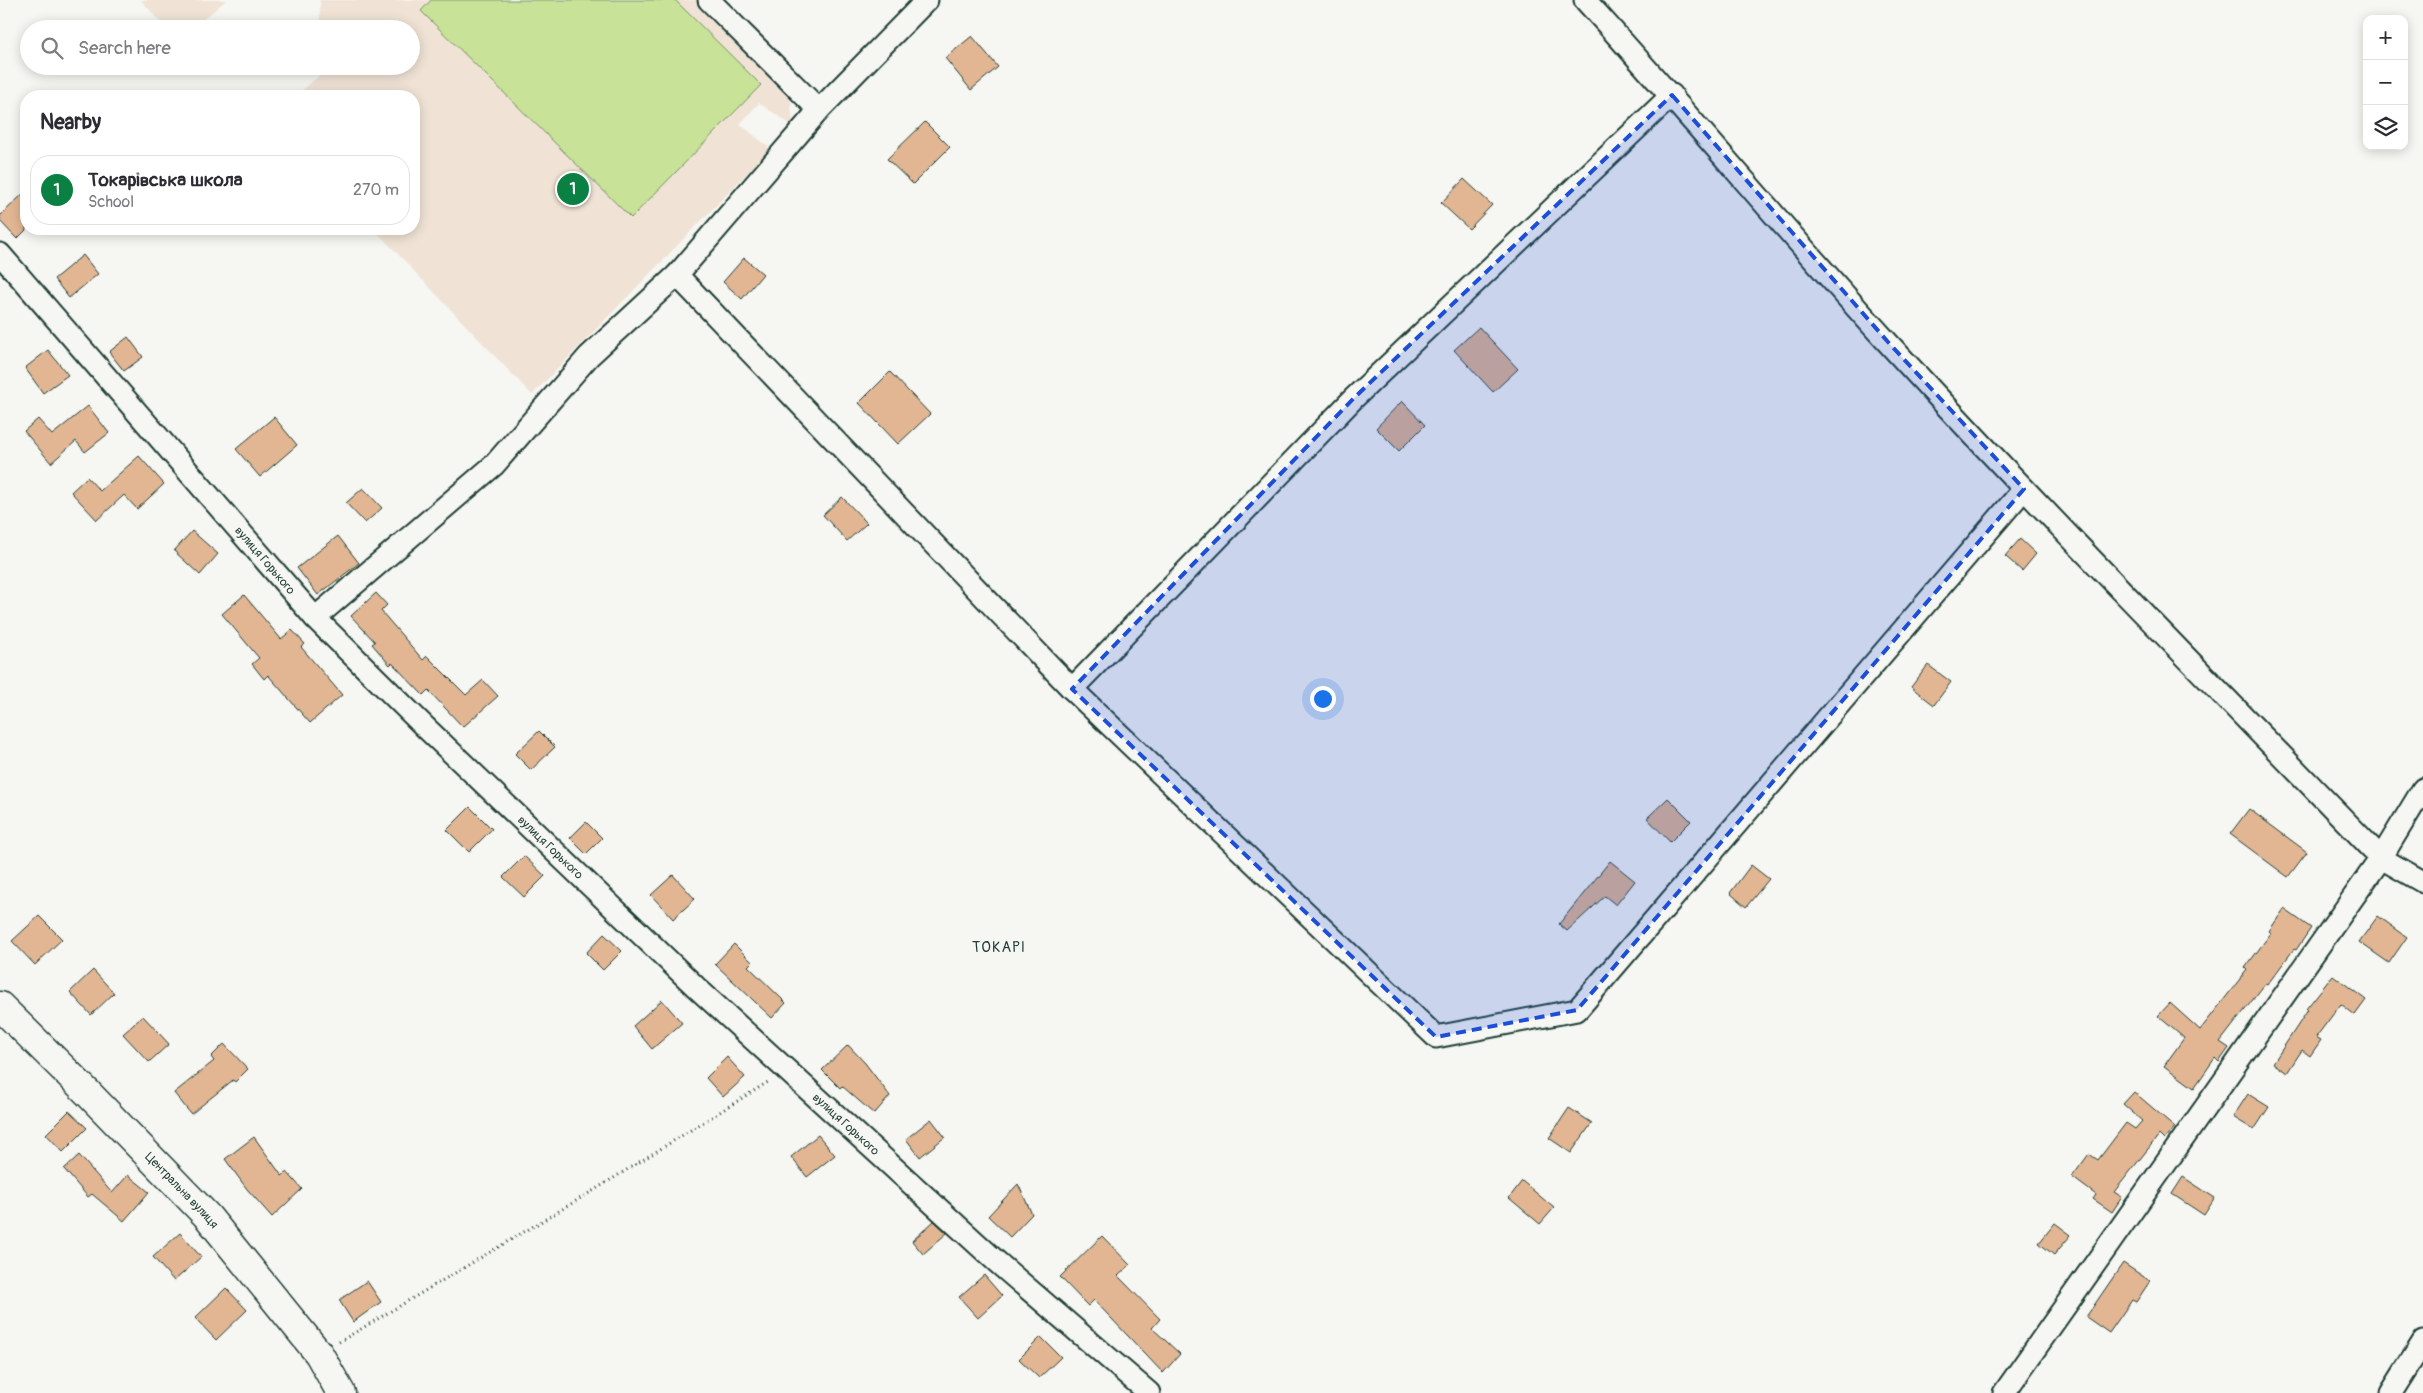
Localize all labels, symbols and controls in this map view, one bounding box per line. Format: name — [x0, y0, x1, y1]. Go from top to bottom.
map controls — [2363, 15, 2408, 150]
button: + — [2363, 15, 2408, 60]
search box — [20, 20, 420, 75]
icon: search — [38, 34, 66, 62]
text: Search here — [78, 36, 171, 60]
button: − — [2363, 60, 2408, 105]
button: layers — [2363, 105, 2408, 150]
text: Nearby — [40, 109, 101, 136]
text: Токарівська школа — [88, 168, 243, 192]
pin: 1 — [557, 170, 589, 208]
text: 1 — [54, 180, 60, 200]
text: 270 m — [353, 180, 399, 200]
text: School — [88, 192, 134, 212]
street label: вулиця Горького — [232, 523, 299, 598]
your location — [1310, 686, 1336, 712]
street label: вулиця Горького — [515, 812, 587, 883]
district label: ТОКАРІ — [972, 938, 1026, 957]
street label: вулиця Горького — [810, 1090, 883, 1159]
street label: Центральна вулиця — [142, 1149, 222, 1232]

